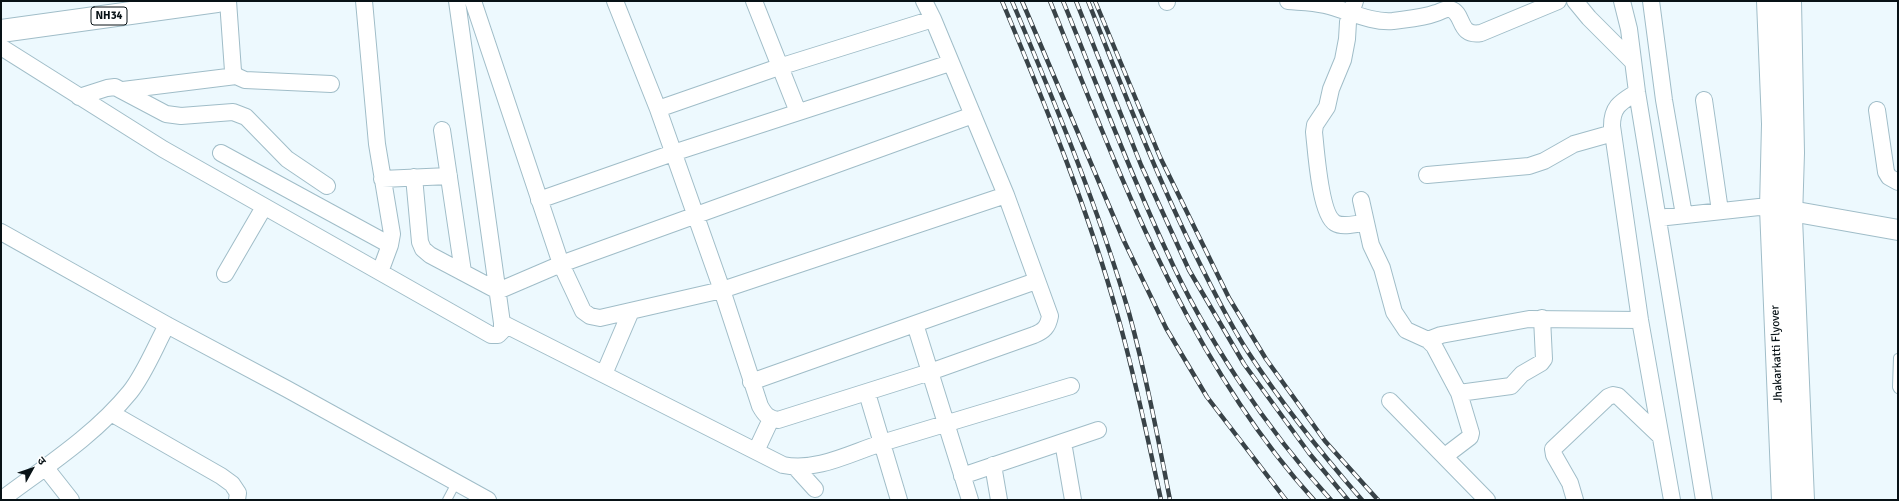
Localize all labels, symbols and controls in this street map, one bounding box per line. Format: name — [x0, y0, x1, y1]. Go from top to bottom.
road number: NH34 — [91, 7, 127, 25]
street label: Jhakarkatti Flyover — [1768, 305, 1786, 403]
north arrow — [12, 449, 52, 489]
text: उ — [35, 454, 49, 468]

